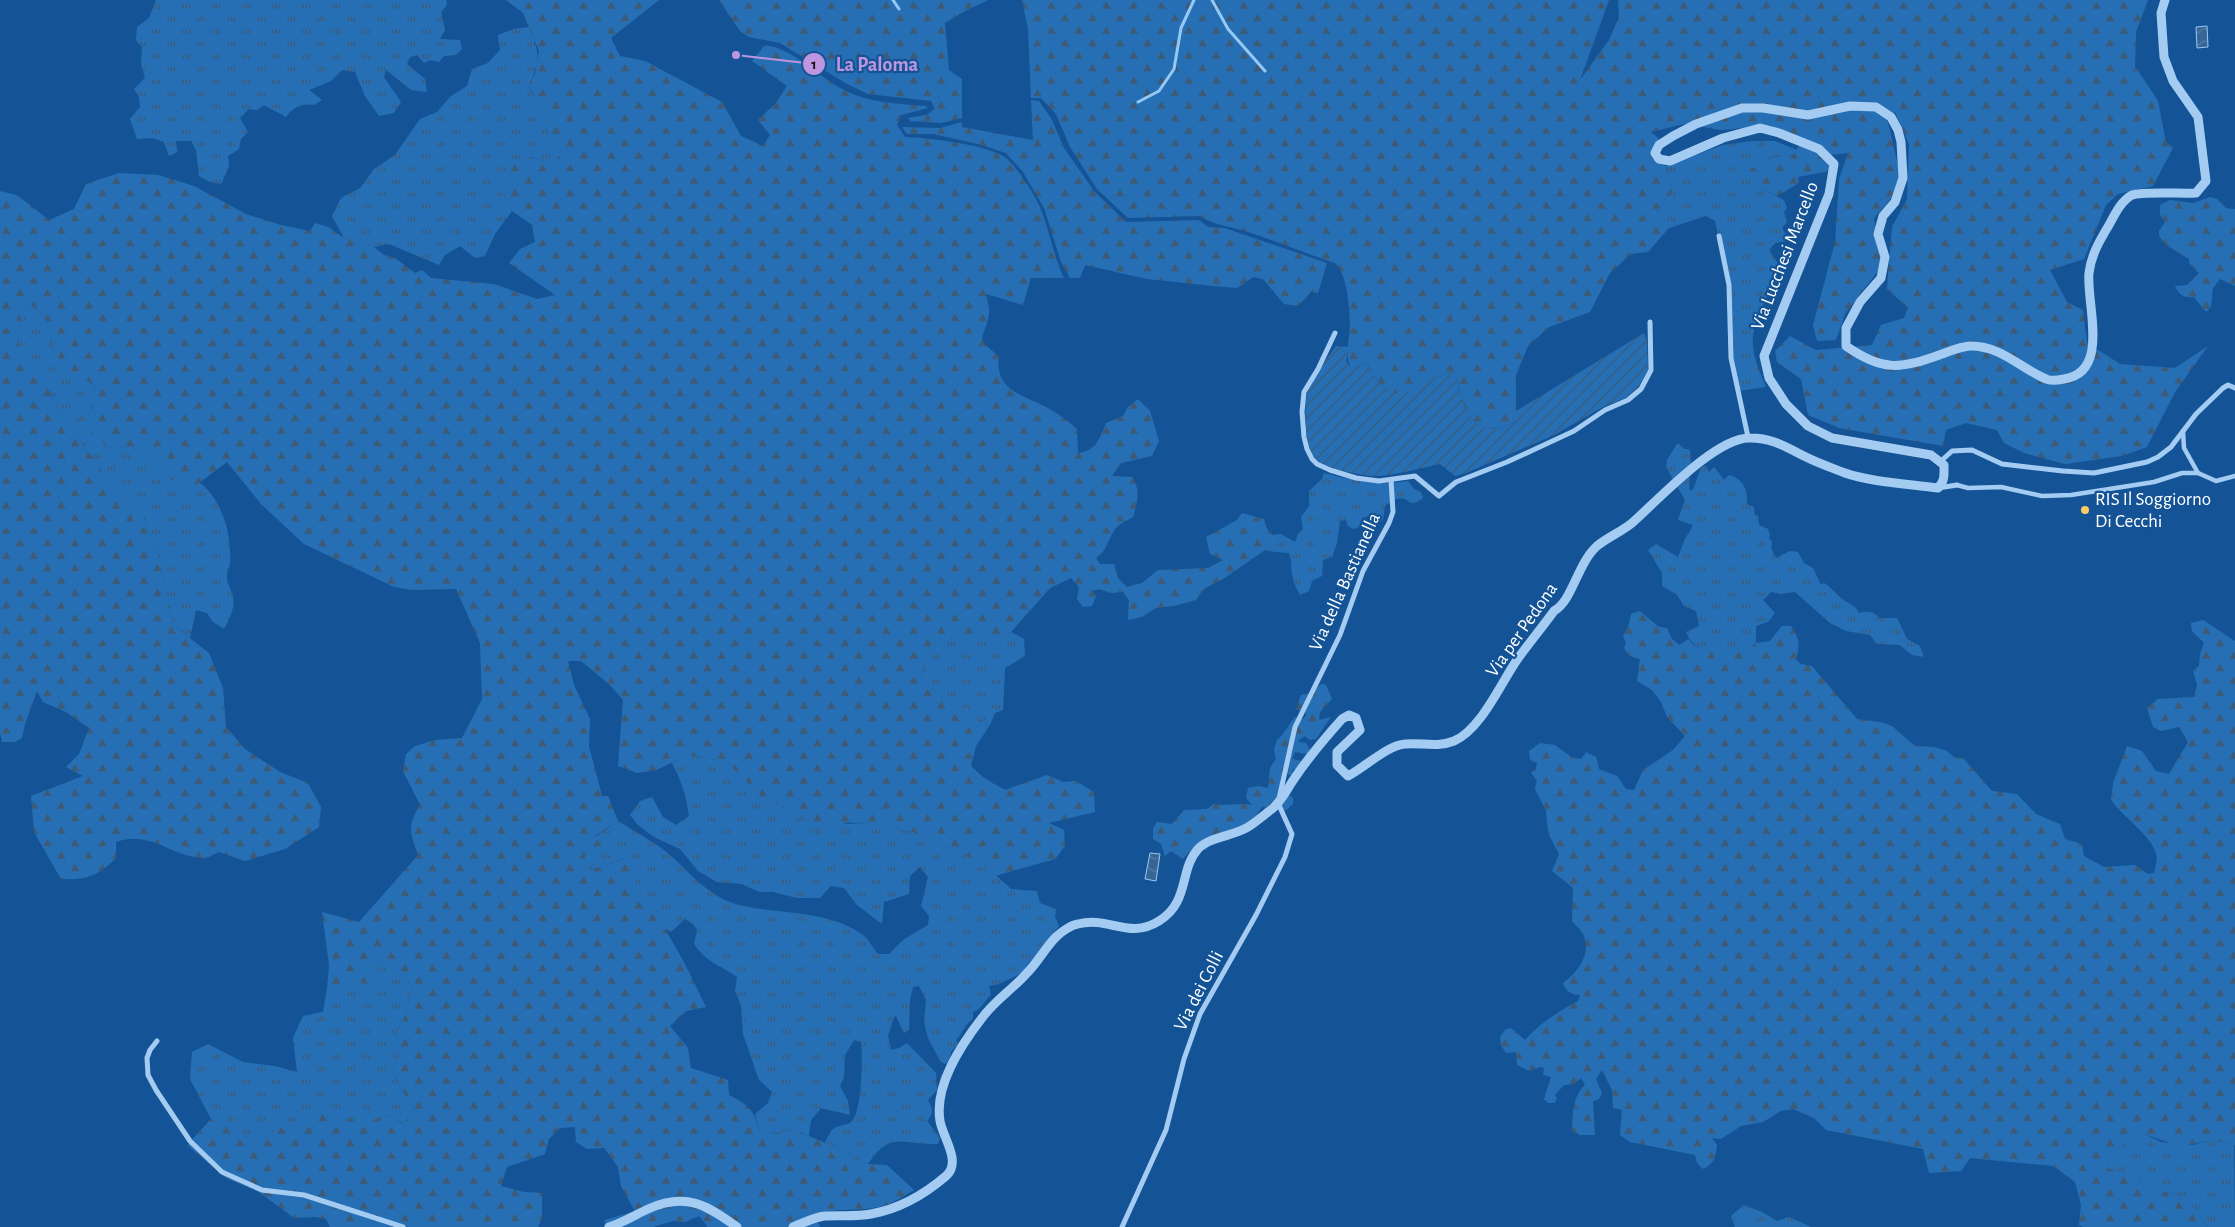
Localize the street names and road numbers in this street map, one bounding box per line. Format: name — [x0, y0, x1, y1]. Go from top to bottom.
street label: Via Lucchesi Marcello — [1748, 179, 1822, 333]
street label: Via della Bastianella — [1306, 510, 1384, 654]
street label: Via per Pedona — [1483, 579, 1562, 681]
street label: Via dei Colli — [1171, 948, 1227, 1034]

